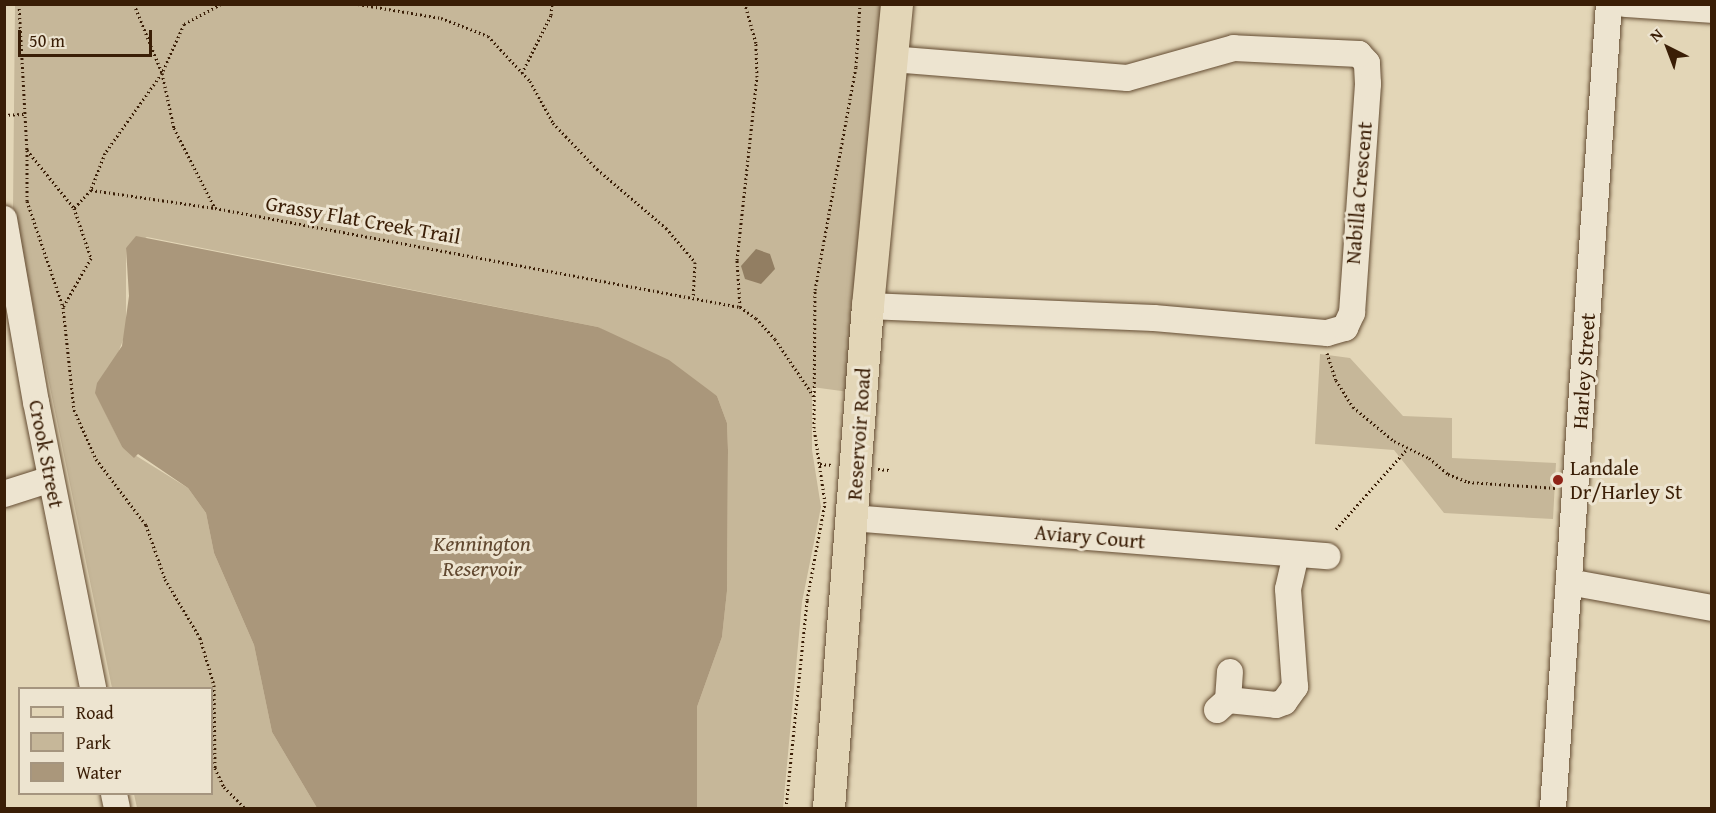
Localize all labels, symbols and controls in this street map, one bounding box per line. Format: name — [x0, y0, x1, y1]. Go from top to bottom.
scale bar — [21, 18, 154, 56]
north arrow — [1638, 18, 1698, 78]
text: N — [1644, 22, 1668, 47]
text: 50 m — [29, 27, 65, 54]
street label: Nabilla Crescent — [1340, 121, 1378, 265]
street label: Grassy Flat Creek Trail — [264, 190, 462, 250]
street label: Harley Street — [1567, 312, 1601, 430]
street label: Reservoir Road — [842, 367, 876, 501]
street label: Crook Street — [23, 398, 69, 510]
place label: Landale Dr/Harley St — [1570, 455, 1682, 505]
marker: Landale Dr/Harley St — [1551, 473, 1565, 487]
street label: Aviary Court — [1033, 520, 1147, 554]
water label: Kennington Reservoir — [433, 530, 531, 582]
legend — [18, 687, 213, 795]
text: Road — [76, 699, 114, 726]
text: Park — [76, 729, 111, 756]
text: Water — [76, 759, 121, 786]

